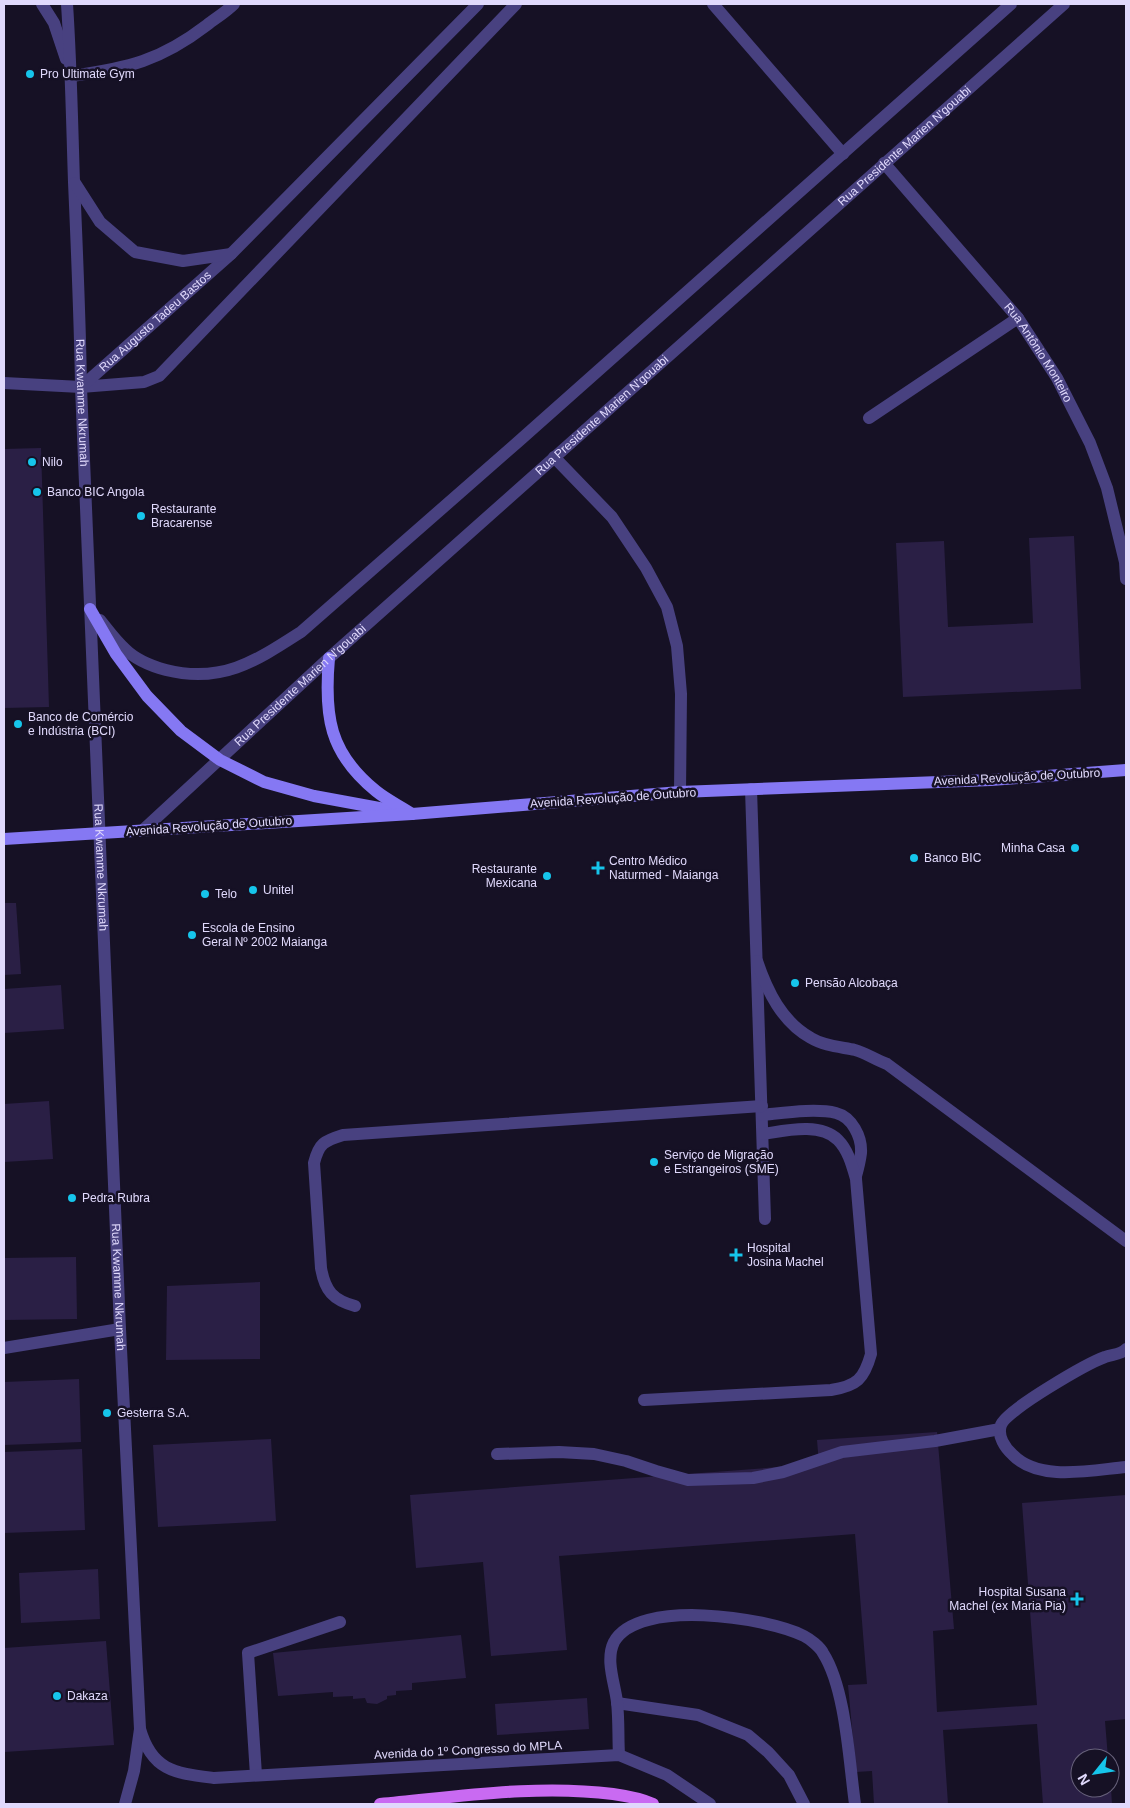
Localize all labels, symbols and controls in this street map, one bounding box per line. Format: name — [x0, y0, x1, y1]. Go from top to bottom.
place label: Pro Ultimate Gym — [40, 67, 135, 81]
marker: Pro Ultimate Gym — [24, 68, 36, 80]
street label: Rua Presidente Marien N'gouabi — [835, 83, 974, 209]
street label: Rua Augusto Tadeu Bastos — [96, 268, 214, 375]
street label: Rua Antônio Monteiro — [1001, 300, 1075, 405]
street label: Rua Kwamme Nkrumah — [73, 339, 91, 467]
street label: Rua Presidente Marien N'gouabi — [532, 352, 671, 478]
place label: Nilo — [42, 455, 63, 469]
marker: Nilo — [26, 456, 38, 468]
place label: Banco BIC Angola — [47, 485, 145, 499]
marker: Banco BIC Angola — [31, 486, 43, 498]
place label: Restaurante Bracarense — [151, 502, 217, 530]
marker: Restaurante Bracarense — [135, 510, 147, 522]
street label: Rua Presidente Marien N'gouabi — [231, 622, 369, 749]
place label: Banco de Comércio e Indústria (BCI) — [28, 710, 134, 738]
marker: Banco de Comércio e Indústria (BCI) — [12, 718, 24, 730]
street label: Avenida Revolução de Outubro — [933, 766, 1101, 788]
street label: Avenida Revolução de Outubro — [529, 785, 697, 811]
street label: Rua Kwamme Nkrumah — [91, 803, 111, 931]
street label: Avenida Revolução de Outubro — [125, 813, 293, 839]
place label: Minha Casa — [1001, 841, 1065, 855]
marker: Minha Casa — [1069, 842, 1081, 854]
place label: Banco BIC — [924, 851, 982, 865]
marker: Banco BIC — [908, 852, 920, 864]
place label: Centro Médico Naturmed - Maianga — [609, 854, 719, 882]
marker: Centro Médico Naturmed - Maianga — [591, 861, 605, 875]
place label: Restaurante Mexicana — [472, 862, 537, 890]
marker: Restaurante Mexicana — [541, 870, 553, 882]
place label: Unitel — [263, 883, 294, 897]
marker: Unitel — [247, 884, 259, 896]
place label: Telo — [215, 887, 237, 901]
marker: Telo — [199, 888, 211, 900]
place label: Escola de Ensino Geral Nº 2002 Maianga — [202, 921, 327, 949]
marker: Escola de Ensino Geral Nº 2002 Maianga — [186, 929, 198, 941]
place label: Pensão Alcobaça — [805, 976, 898, 990]
marker: Pensão Alcobaça — [789, 977, 801, 989]
place label: Serviço de Migração e Estrangeiros (SME) — [664, 1148, 779, 1176]
marker: Serviço de Migração e Estrangeiros (SME) — [648, 1156, 660, 1168]
place label: Pedra Rubra — [82, 1191, 150, 1205]
marker: Pedra Rubra — [66, 1192, 78, 1204]
street label: Rua Kwamme Nkrumah — [109, 1223, 128, 1351]
place label: Hospital Josina Machel — [747, 1241, 824, 1269]
marker: Hospital Josina Machel — [729, 1248, 743, 1262]
place label: Gesterra S.A. — [117, 1406, 190, 1420]
marker: Gesterra S.A. — [101, 1407, 113, 1419]
place label: Hospital Susana Machel (ex Maria Pia) — [949, 1585, 1066, 1613]
marker: Hospital Susana Machel (ex Maria Pia) — [1070, 1592, 1084, 1606]
place label: Dakaza — [67, 1689, 108, 1703]
marker: Dakaza — [51, 1690, 63, 1702]
street label: Avenida do 1º Congresso do MPLA — [374, 1738, 562, 1762]
north arrow — [1070, 1748, 1120, 1798]
text: N — [1074, 1771, 1093, 1788]

